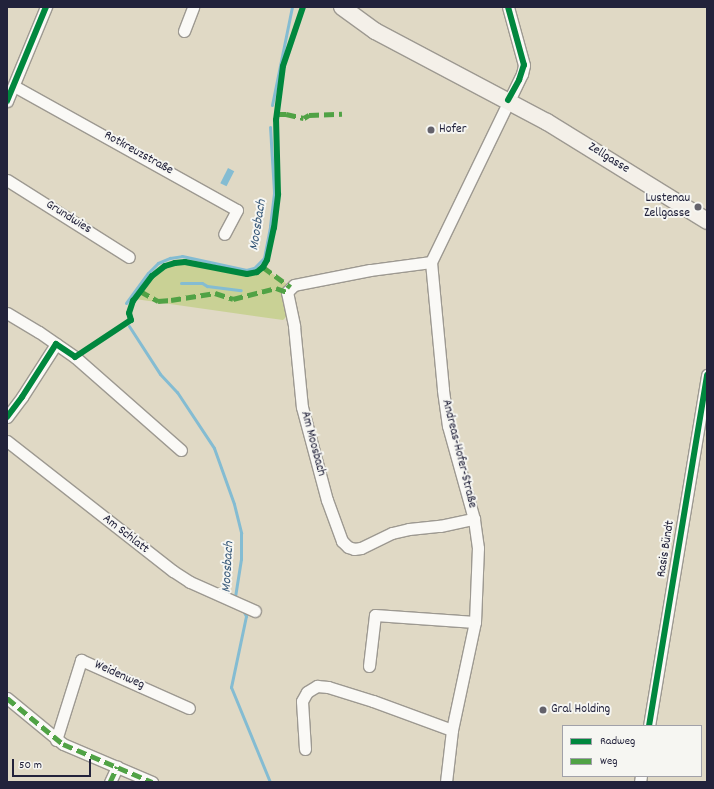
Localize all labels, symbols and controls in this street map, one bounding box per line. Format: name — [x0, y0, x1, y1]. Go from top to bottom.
place label: Hofer — [439, 122, 467, 138]
marker: Hofer — [426, 125, 436, 135]
street label: Rotkreuzstraße — [101, 129, 175, 179]
street label: Zellgasse — [584, 140, 632, 178]
place label: Lustenau Zellgasse — [644, 192, 690, 223]
street label: Grundwies — [42, 198, 94, 238]
water label: Moosbach — [246, 198, 270, 252]
marker: Lustenau Zellgasse — [693, 202, 703, 212]
street label: Andreas-Hofer-Straße — [437, 398, 479, 510]
street label: Am Moosbach — [296, 410, 328, 478]
street label: Am Schlatt — [99, 512, 151, 558]
street label: Rasis Bündt — [655, 519, 679, 579]
water label: Moosbach — [218, 541, 238, 593]
street label: Weidenweg — [92, 658, 146, 694]
place label: Gral Holding — [551, 702, 610, 718]
marker: Gral Holding — [538, 705, 548, 715]
legend — [562, 725, 702, 777]
text: Radweg — [600, 733, 635, 750]
scale bar — [14, 751, 93, 777]
text: Weg — [600, 753, 617, 770]
text: 50 m — [19, 757, 42, 774]

